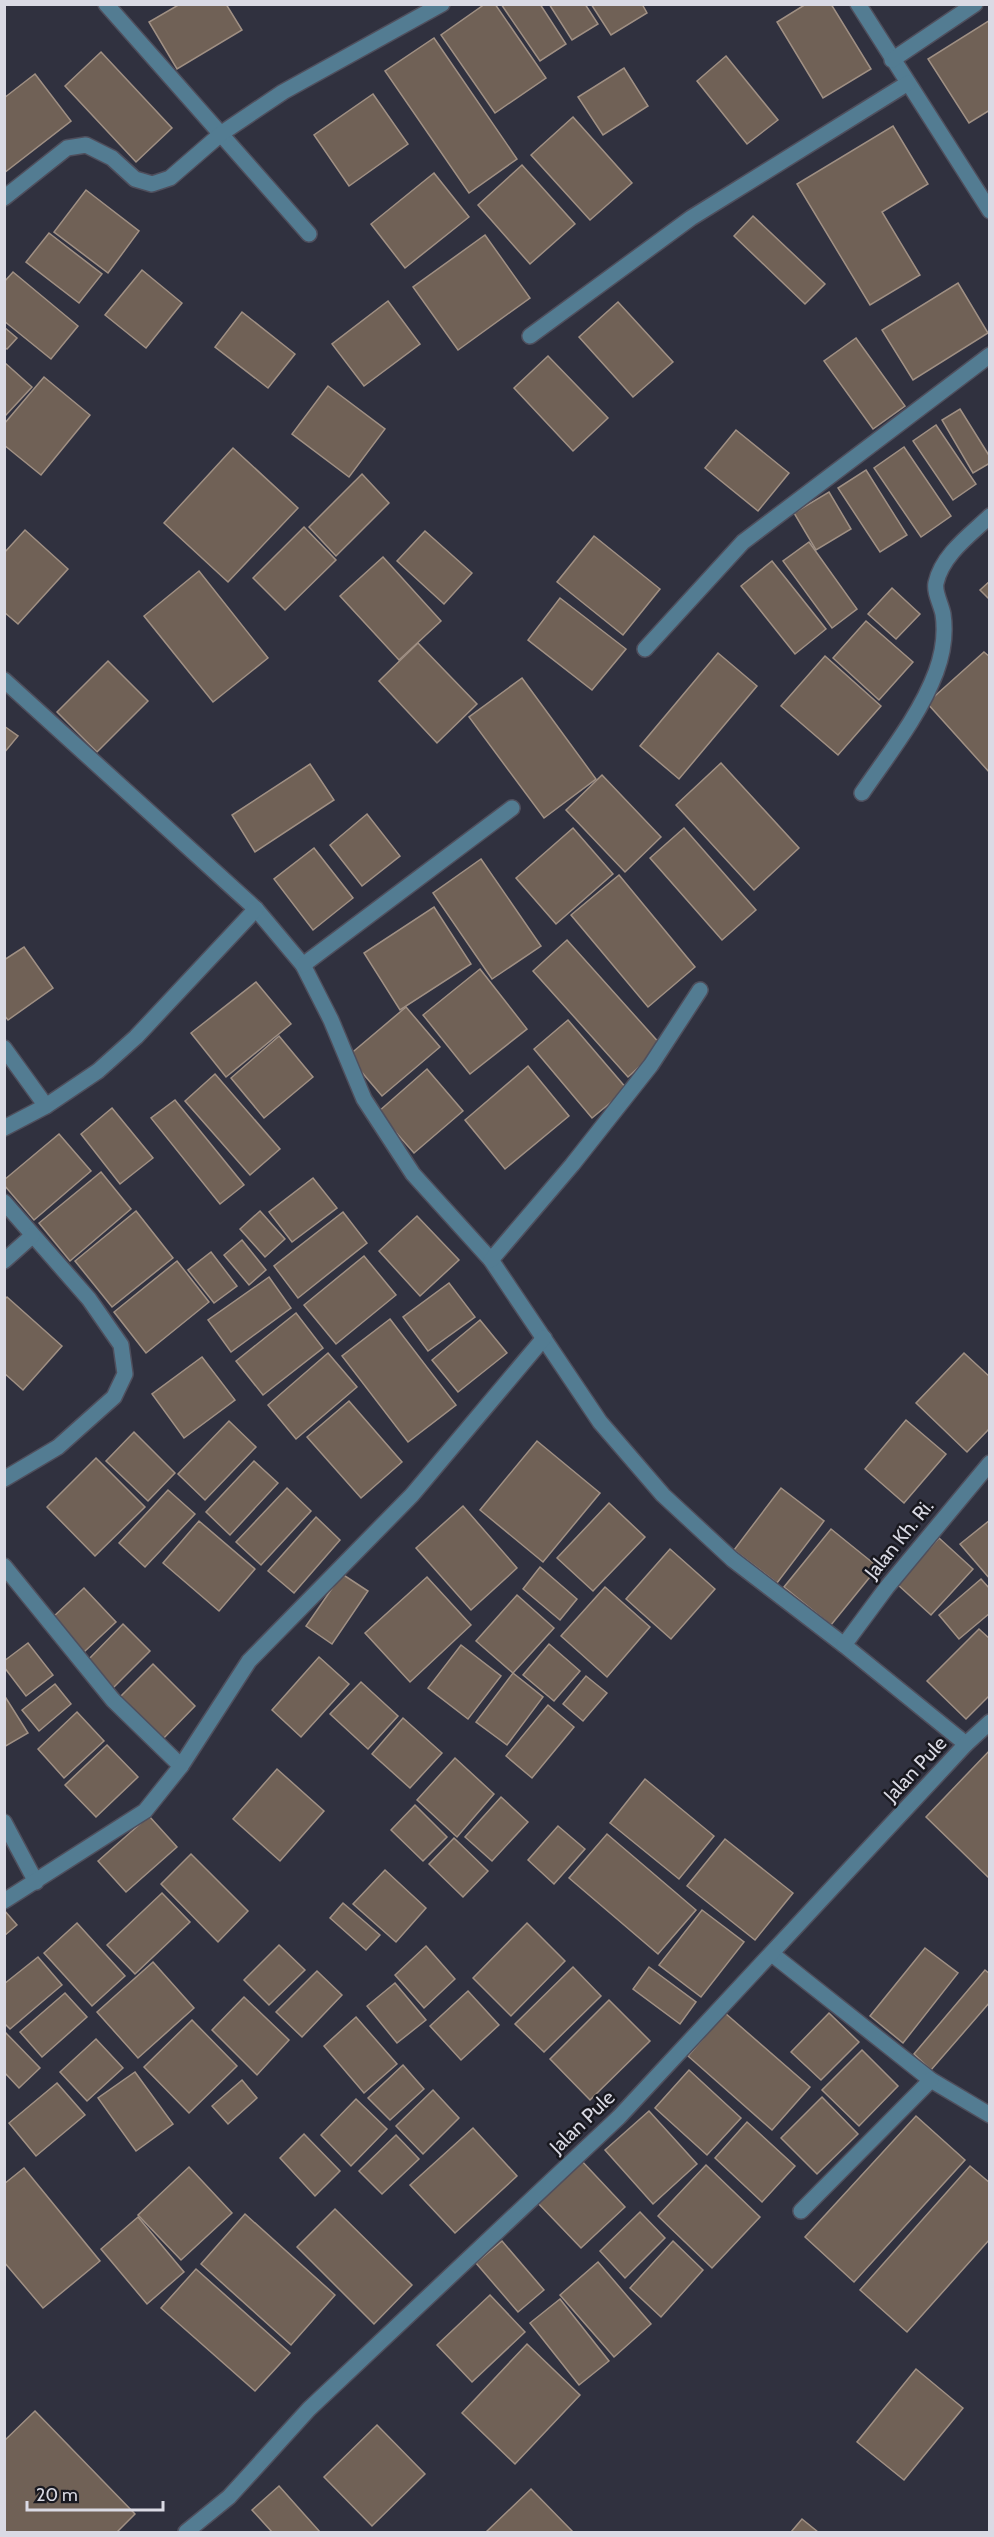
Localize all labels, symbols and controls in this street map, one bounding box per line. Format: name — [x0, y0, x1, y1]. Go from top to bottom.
street label: Jalan Kh. Ri. — [859, 1494, 938, 1584]
street label: Jalan Pule — [878, 1731, 951, 1808]
street label: Jalan Pule — [544, 2085, 620, 2160]
scale bar — [27, 2474, 164, 2512]
text: 20 m — [36, 2484, 78, 2506]

